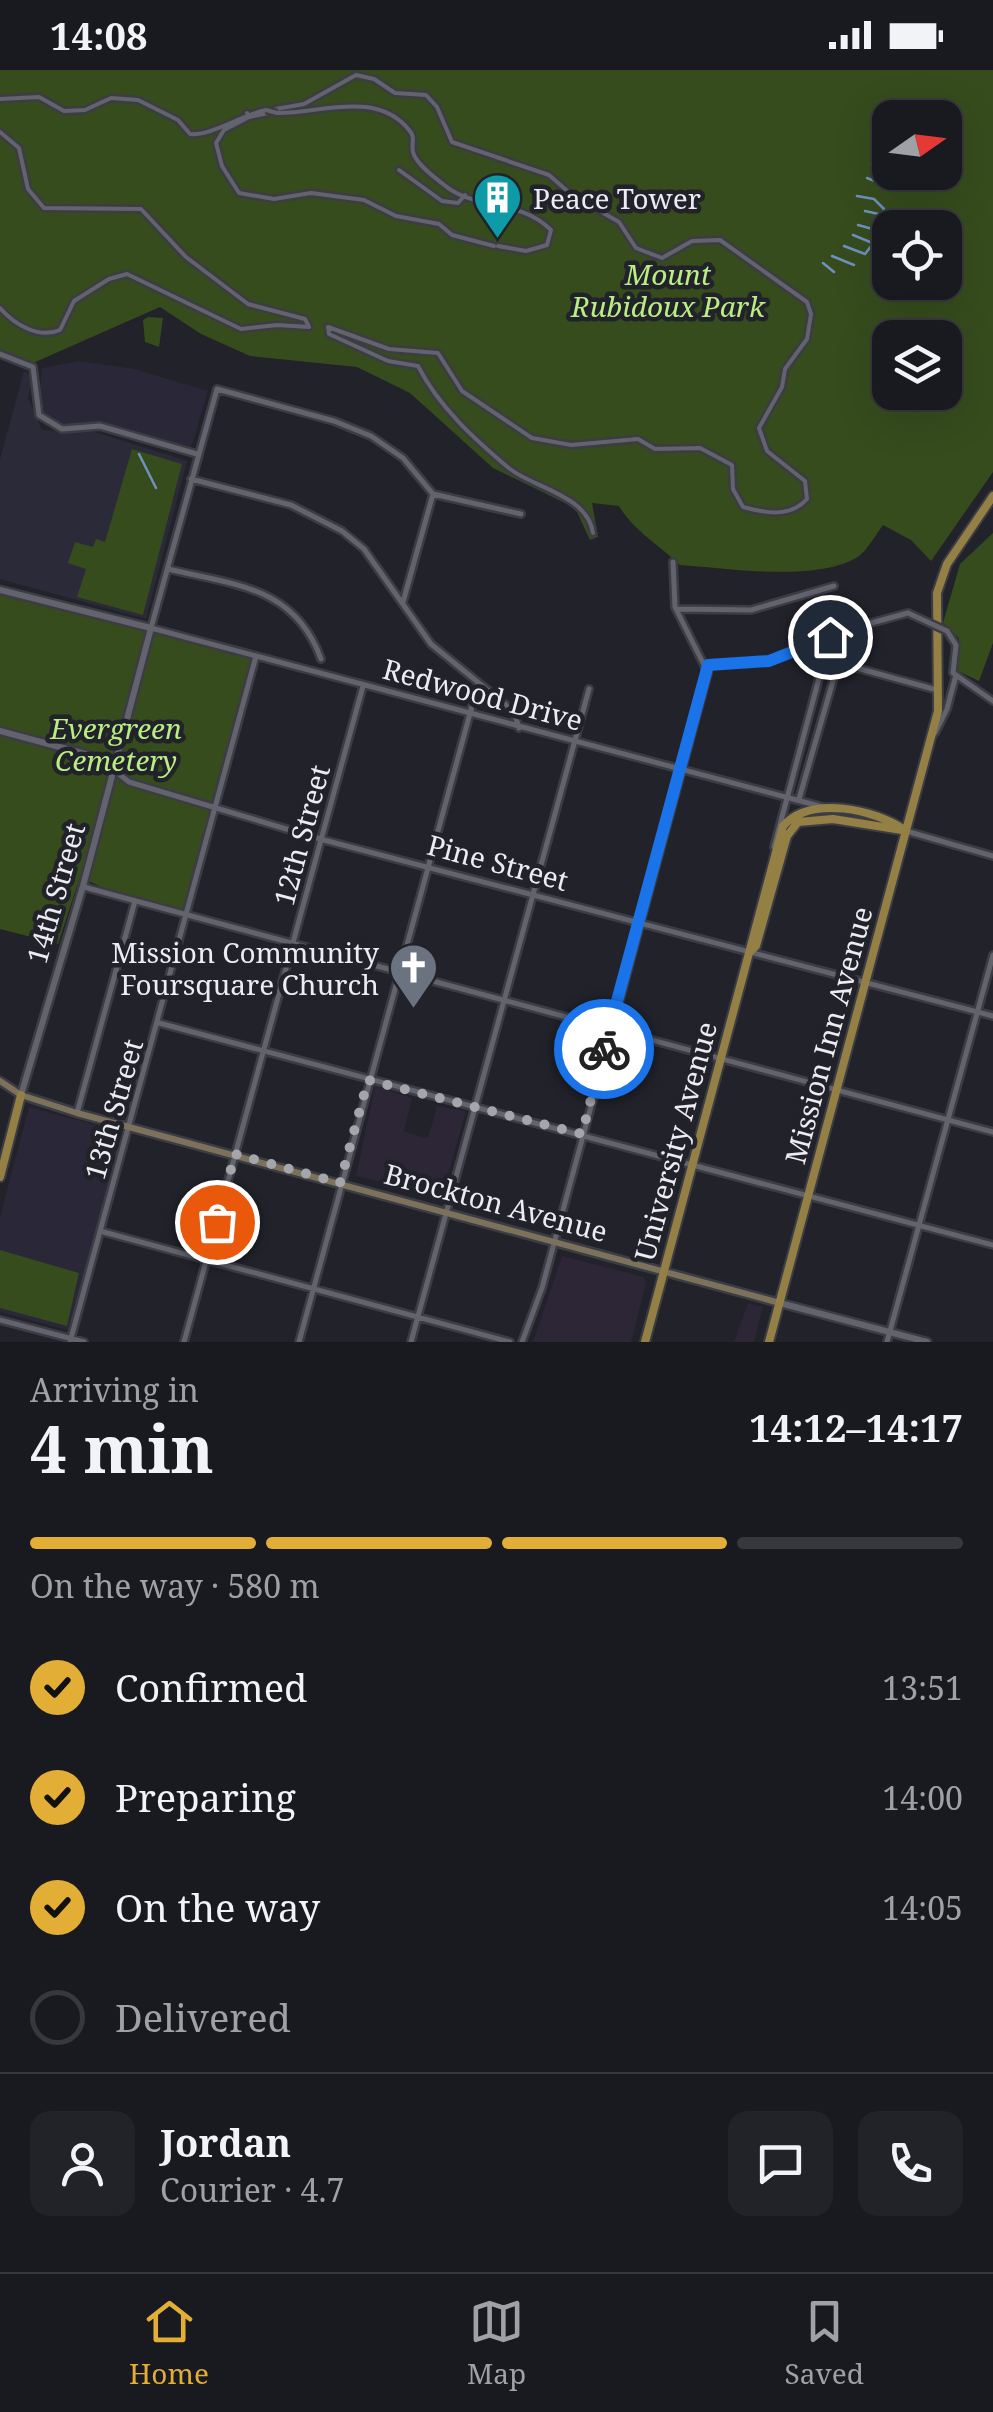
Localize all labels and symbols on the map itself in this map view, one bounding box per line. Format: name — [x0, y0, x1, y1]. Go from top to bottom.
north arrow — [872, 100, 962, 190]
building icon: Peace Tower — [472, 172, 524, 240]
place label: Peace Tower — [533, 179, 701, 217]
park label: Mount Rubidoux Park — [570, 255, 766, 325]
pin — [788, 595, 873, 680]
street label: Redwood Drive — [379, 649, 587, 739]
park label: Evergreen Cemetery — [49, 709, 182, 779]
street label: 12th Street — [264, 760, 338, 910]
street label: 14th Street — [17, 818, 93, 968]
street label: Pine Street — [423, 825, 573, 899]
street label: Mission Inn Avenue — [775, 902, 881, 1168]
place label: Mission Community Foursquare Church — [111, 933, 379, 1003]
church icon: Mission Community Foursquare Church — [388, 942, 440, 1010]
courier — [554, 999, 654, 1099]
street label: University Avenue — [625, 1017, 725, 1265]
street label: 13th Street — [75, 1034, 151, 1184]
street label: Brockton Avenue — [380, 1154, 612, 1250]
pin — [175, 1180, 260, 1265]

